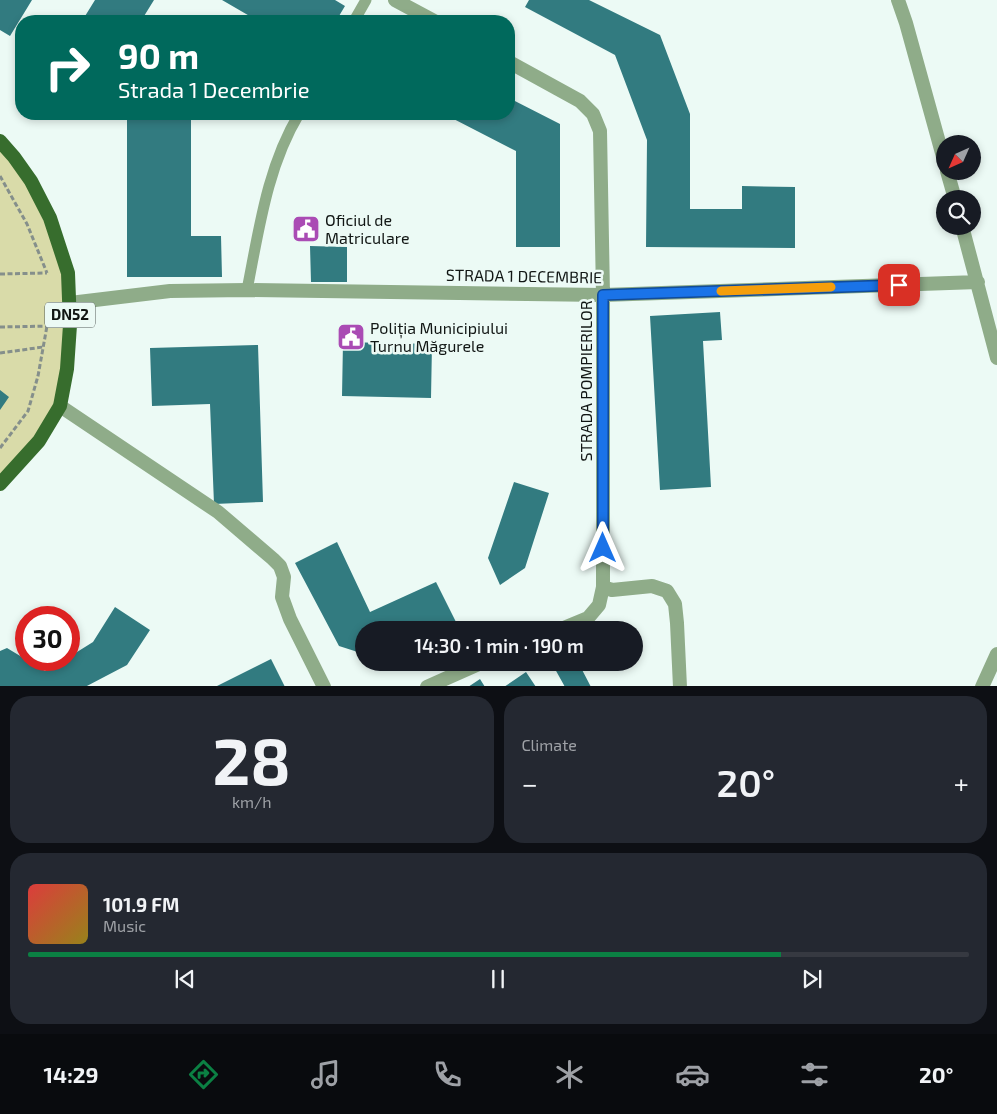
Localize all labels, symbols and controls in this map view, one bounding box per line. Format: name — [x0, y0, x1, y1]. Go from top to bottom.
text: 90 m — [118, 34, 199, 76]
icon: right — [35, 35, 100, 100]
text: Strada 1 Decembrie — [118, 76, 309, 102]
north arrow — [936, 135, 981, 180]
map controls — [936, 135, 981, 235]
button: search — [936, 190, 981, 235]
place label: Oficiul de Matriculare — [325, 210, 410, 247]
public building icon: Oficiul de Matriculare — [291, 214, 321, 244]
pin — [878, 264, 920, 306]
street label: STRADA 1 DECEMBRIE — [446, 265, 602, 286]
icon: arrive — [885, 271, 913, 299]
street label: STRADA POMPIERILOR — [576, 300, 595, 462]
road number: DN52 — [45, 302, 95, 328]
place label: Poliția Municipiului Turnu Măgurele — [370, 318, 508, 355]
public building icon: Poliția Municipiului Turnu Măgurele — [336, 322, 366, 352]
position arrow — [576, 521, 628, 573]
speed limit sign: 30 — [15, 606, 80, 671]
text: 14:30 · 1 min · 190 m — [414, 634, 584, 657]
text: 28 — [213, 720, 291, 798]
text: Climate — [522, 735, 577, 754]
text: 20° — [716, 759, 775, 805]
text: − — [522, 766, 538, 800]
text: + — [954, 766, 969, 800]
text: km/h — [232, 792, 272, 811]
text: 101.9 FM — [103, 893, 179, 916]
text: Music — [103, 916, 146, 935]
icon: previous — [171, 965, 199, 993]
icon: pause — [484, 965, 512, 993]
icon: next — [798, 965, 826, 993]
icon: directions — [186, 1057, 221, 1092]
icon: music — [308, 1057, 343, 1092]
icon: phone — [430, 1057, 465, 1092]
icon: climate — [552, 1057, 587, 1092]
icon: car — [675, 1057, 710, 1092]
icon: filters — [797, 1057, 832, 1092]
text: 14:29 — [44, 1061, 99, 1087]
text: 20° — [919, 1061, 953, 1087]

